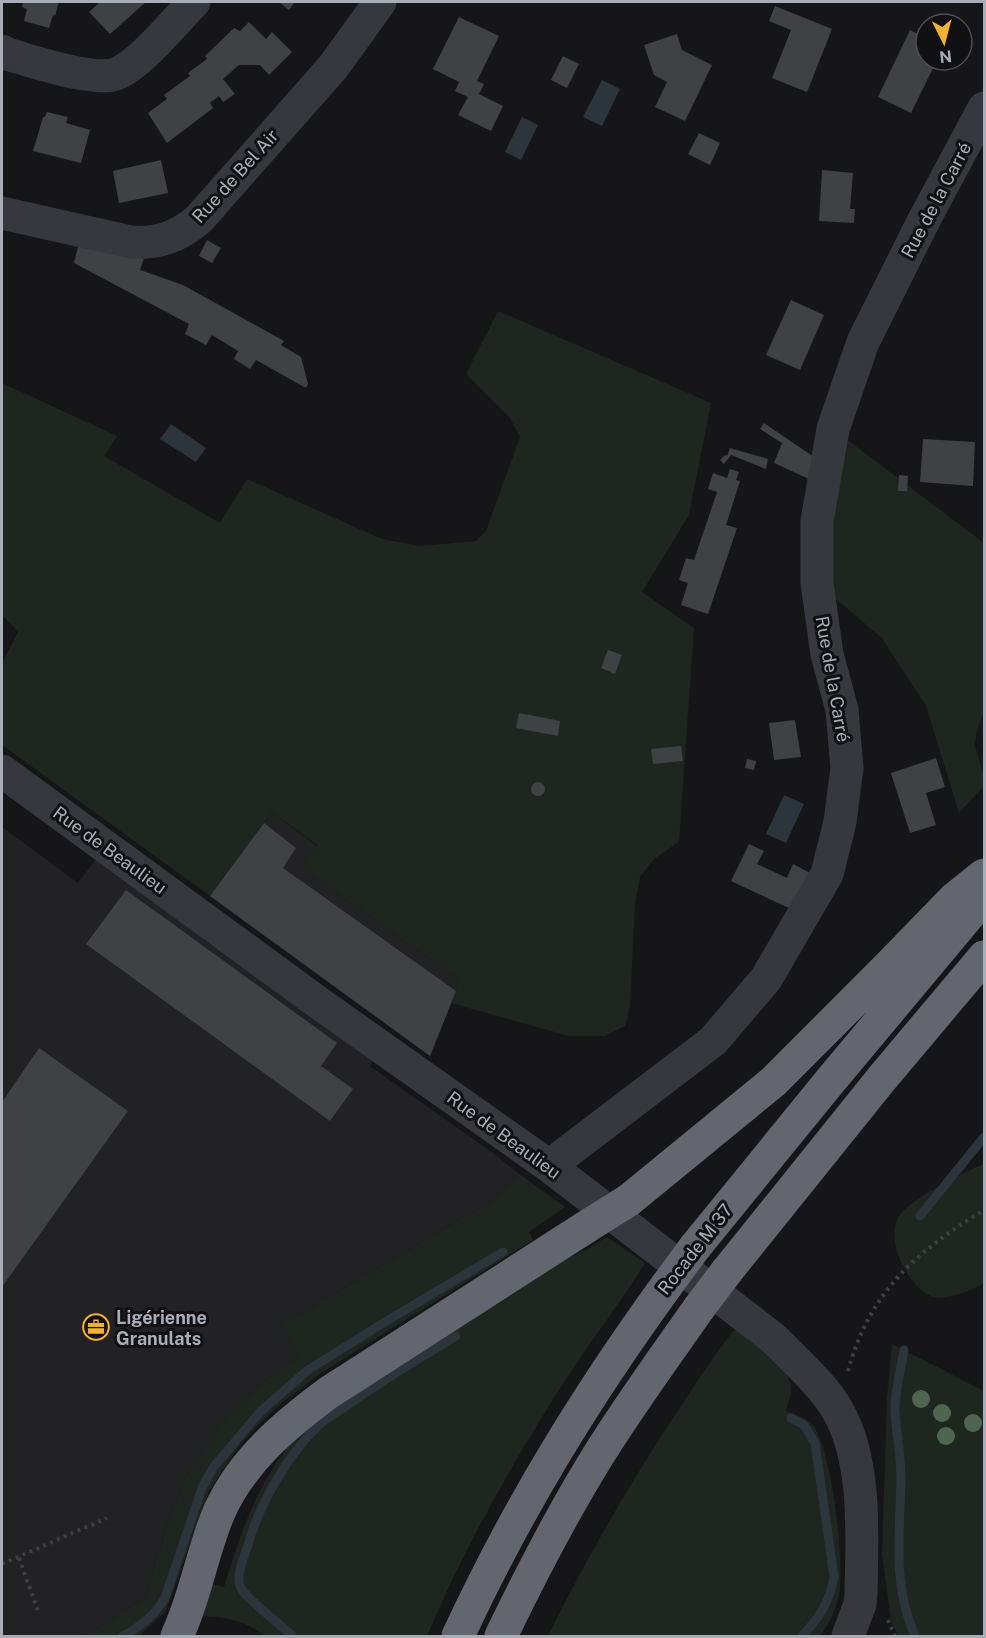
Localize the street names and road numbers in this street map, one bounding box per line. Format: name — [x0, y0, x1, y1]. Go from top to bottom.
street label: Rue de Bel Air — [188, 125, 282, 227]
street label: Rue de la Carré — [897, 139, 975, 261]
street label: Rue de la Carré — [812, 614, 854, 744]
street label: Rue de Beaulieu — [49, 802, 171, 898]
street label: Rue de Beaulieu — [443, 1087, 565, 1183]
street label: Rocade M 37 — [653, 1200, 737, 1298]

